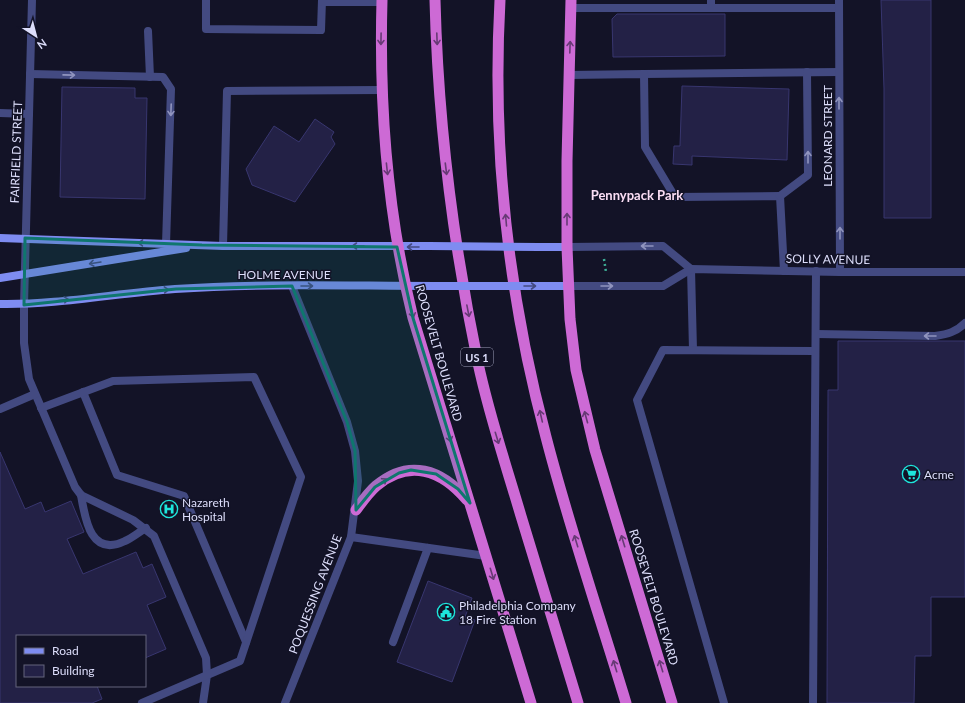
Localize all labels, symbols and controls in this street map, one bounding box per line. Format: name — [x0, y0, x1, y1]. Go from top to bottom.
north arrow — [16, 16, 56, 56]
one-way arrow — [377, 32, 385, 45]
one-way arrow — [433, 32, 440, 45]
text: N — [35, 37, 49, 52]
one-way arrow — [566, 41, 574, 54]
one-way arrow — [62, 71, 75, 79]
street label: LEONARD STREET — [820, 85, 835, 187]
one-way arrow — [835, 97, 843, 110]
street label: FAIRFIELD STREET — [7, 100, 25, 204]
one-way arrow — [167, 103, 174, 116]
one-way arrow — [804, 151, 812, 164]
one-way arrow — [383, 162, 390, 175]
one-way arrow — [442, 162, 450, 175]
district label: Pennypack Park — [591, 187, 683, 203]
one-way arrow — [563, 213, 571, 226]
one-way arrow — [502, 214, 509, 227]
one-way arrow — [836, 227, 844, 240]
one-way arrow — [138, 239, 151, 247]
one-way arrow — [352, 242, 365, 250]
one-way arrow — [641, 242, 654, 250]
one-way arrow — [407, 243, 420, 251]
street label: SOLLY AVENUE — [786, 251, 870, 267]
one-way arrow — [89, 259, 102, 267]
street label: HOLME AVENUE — [237, 267, 331, 282]
one-way arrow — [300, 282, 313, 290]
one-way arrow — [523, 282, 536, 290]
one-way arrow — [600, 282, 613, 290]
street label: ROOSEVELT BOULEVARD — [412, 283, 466, 423]
one-way arrow — [156, 286, 169, 293]
one-way arrow — [56, 296, 69, 304]
one-way arrow — [464, 304, 472, 317]
one-way arrow — [409, 305, 416, 318]
one-way arrow — [924, 332, 937, 340]
road number: US 1 — [461, 348, 493, 366]
one-way arrow — [537, 410, 544, 423]
one-way arrow — [582, 411, 589, 424]
one-way arrow — [446, 430, 454, 442]
one-way arrow — [494, 431, 501, 444]
supermarket icon: Acme — [901, 464, 921, 484]
place label: Acme — [924, 467, 954, 482]
one-way arrow — [376, 478, 387, 486]
place label: Nazareth Hospital — [182, 495, 230, 524]
hospital icon: Nazareth Hospital — [159, 499, 179, 519]
street label: ROOSEVELT BOULEVARD — [626, 527, 682, 667]
street label: POQUESSING AVENUE — [285, 532, 345, 656]
one-way arrow — [572, 535, 579, 548]
one-way arrow — [619, 535, 626, 548]
one-way arrow — [489, 567, 496, 580]
place label: Philadelphia Company 18 Fire Station — [459, 598, 577, 627]
public building icon: Philadelphia Company 18 Fire Station — [436, 602, 456, 622]
legend — [16, 635, 146, 687]
text: Road — [52, 643, 79, 658]
one-way arrow — [657, 659, 664, 672]
one-way arrow — [610, 660, 618, 672]
text: Building — [52, 663, 95, 678]

